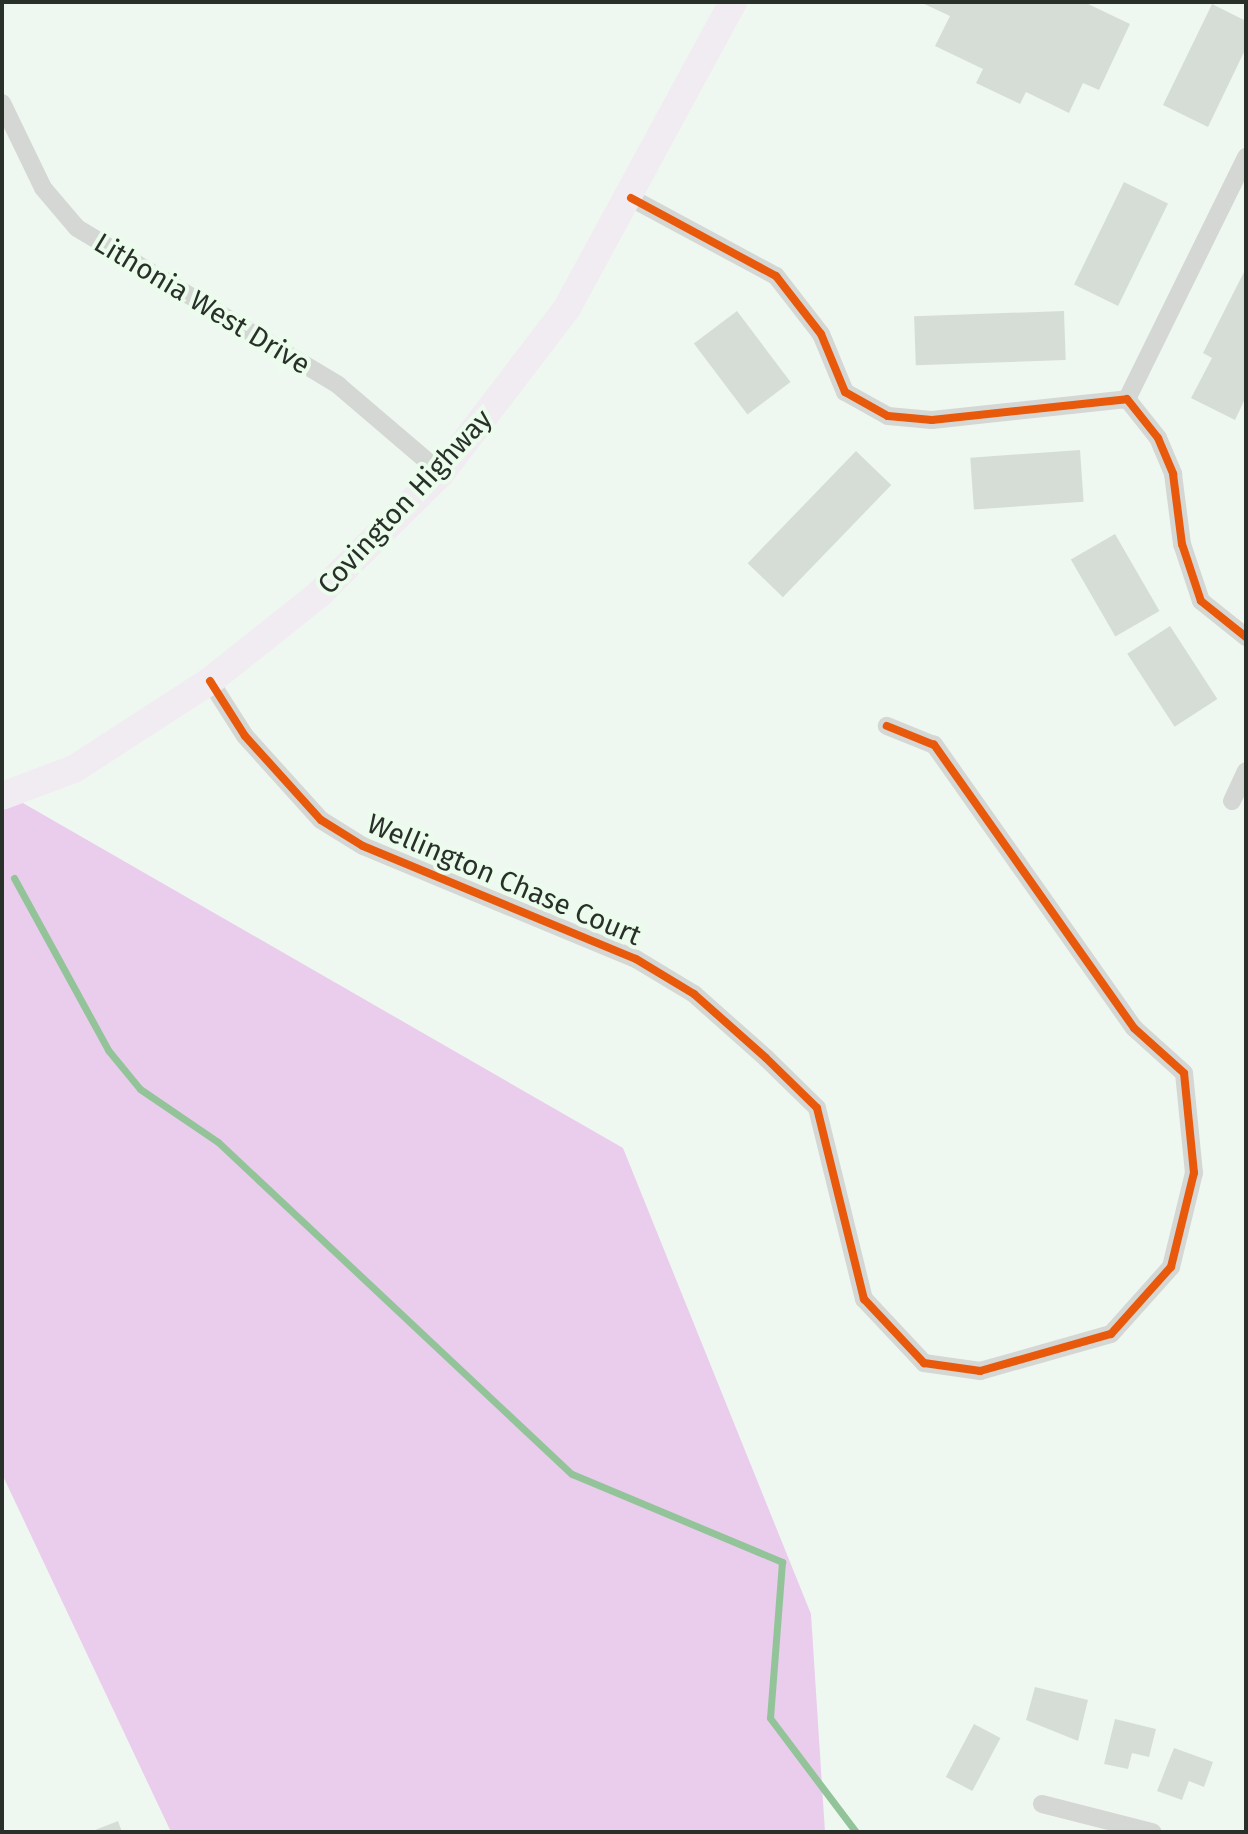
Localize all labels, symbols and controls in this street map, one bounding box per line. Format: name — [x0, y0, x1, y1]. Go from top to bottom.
street label: Lithonia West Drive — [88, 226, 316, 382]
street label: Covington Highway — [311, 403, 499, 601]
street label: Wellington Chase Court — [362, 807, 646, 953]

